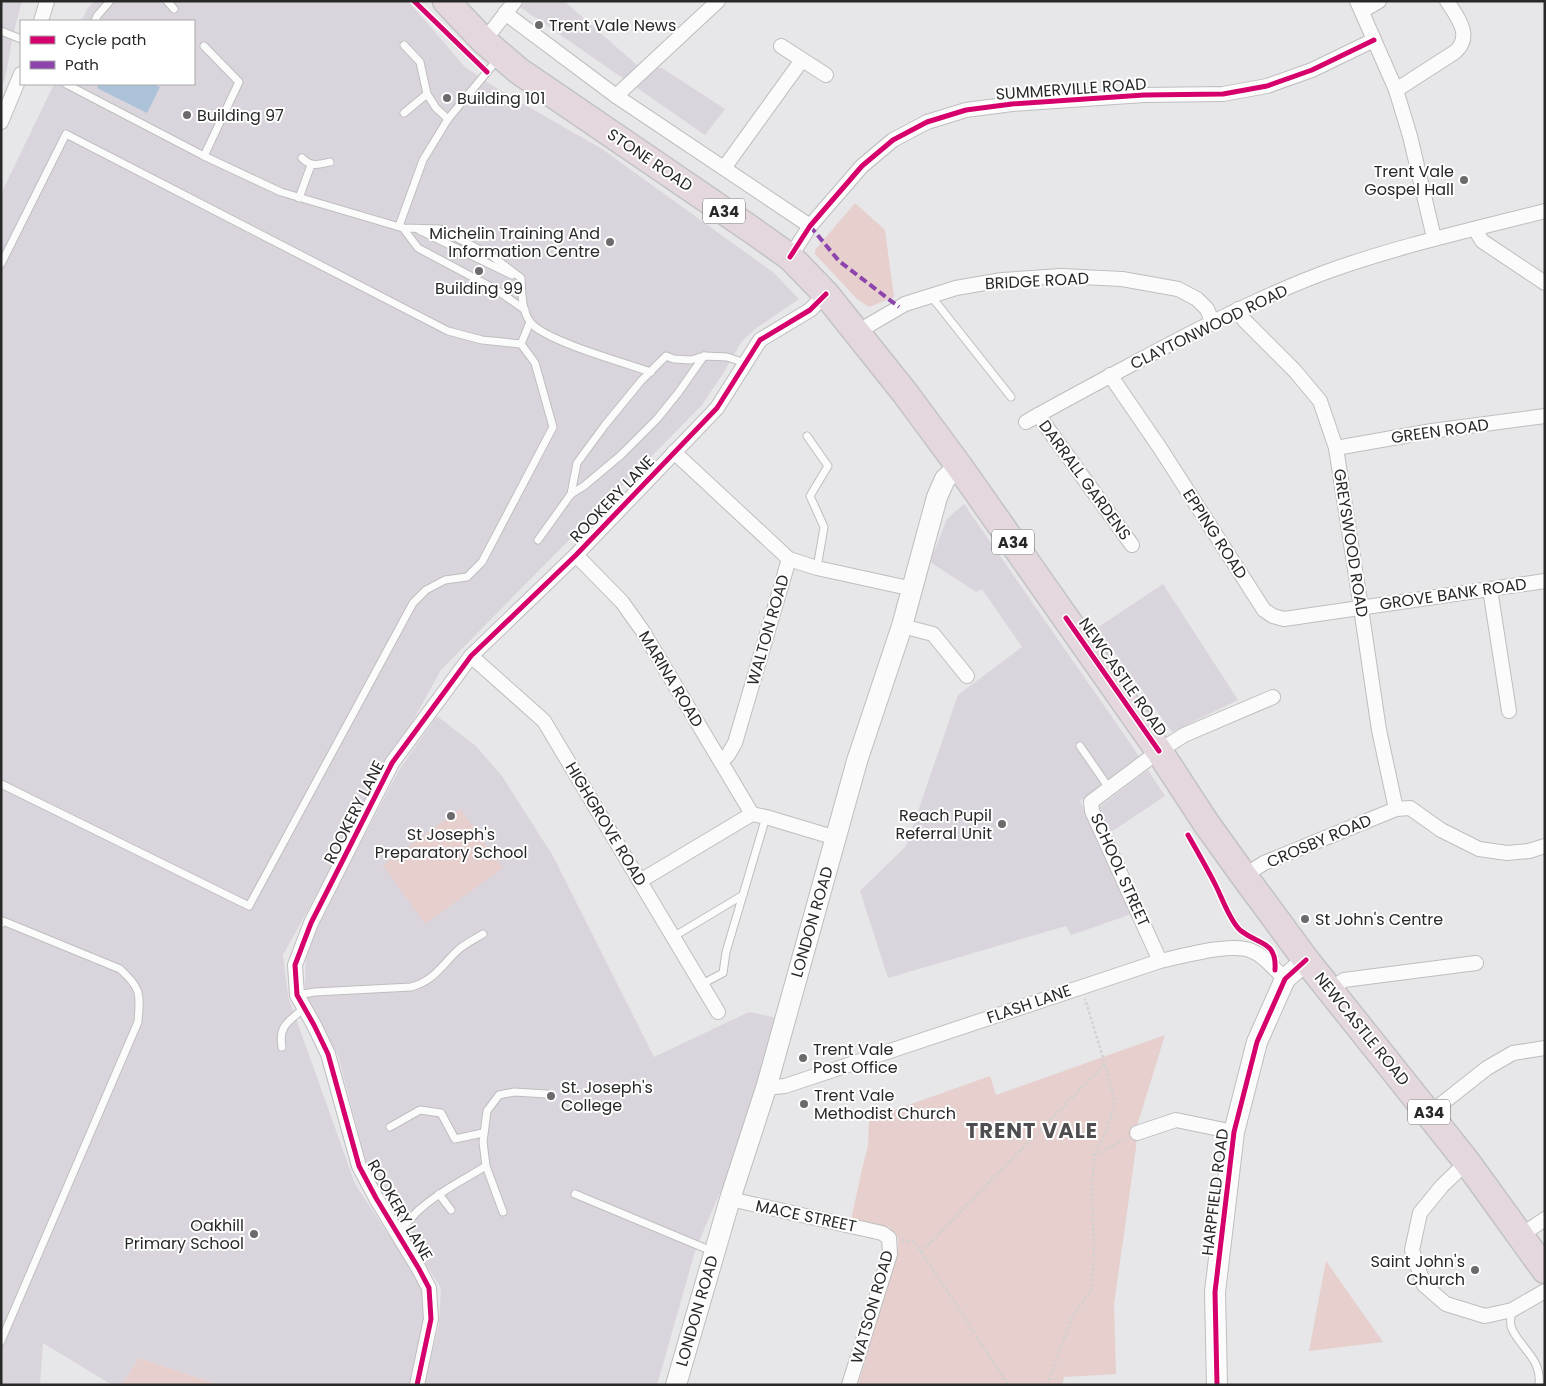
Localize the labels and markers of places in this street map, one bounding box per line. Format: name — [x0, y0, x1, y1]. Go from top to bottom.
place label: Trent Vale News — [549, 14, 676, 37]
marker: Trent Vale News — [533, 19, 545, 31]
place label: Building 101 — [457, 87, 545, 110]
marker: Building 101 — [441, 92, 453, 104]
place label: Building 97 — [197, 104, 284, 127]
marker: Building 97 — [181, 109, 193, 121]
place label: Trent Vale Gospel Hall — [1364, 160, 1454, 201]
marker: Trent Vale Gospel Hall — [1458, 174, 1470, 186]
place label: Michelin Training And Information Centre — [429, 222, 600, 263]
marker: Michelin Training And Information Centre — [604, 236, 616, 248]
marker: Building 99 — [473, 265, 485, 277]
place label: Building 99 — [435, 277, 523, 300]
place label: Reach Pupil Referral Unit — [895, 804, 992, 845]
marker: St Joseph's Preparatory School — [445, 810, 457, 822]
marker: Reach Pupil Referral Unit — [996, 818, 1008, 830]
place label: St Joseph's Preparatory School — [375, 823, 527, 864]
place label: St John's Centre — [1315, 908, 1443, 931]
marker: St John's Centre — [1299, 913, 1311, 925]
place label: Trent Vale Post Office — [813, 1038, 898, 1079]
marker: Trent Vale Post Office — [797, 1052, 809, 1064]
place label: St. Joseph's College — [561, 1076, 653, 1117]
place label: Trent Vale Methodist Church — [814, 1084, 956, 1125]
marker: St. Joseph's College — [545, 1090, 557, 1102]
marker: Trent Vale Methodist Church — [798, 1098, 810, 1110]
place label: Oakhill Primary School — [125, 1214, 244, 1255]
marker: Oakhill Primary School — [248, 1228, 260, 1240]
place label: Saint John's Church — [1370, 1250, 1465, 1291]
marker: Saint John's Church — [1469, 1264, 1481, 1276]

